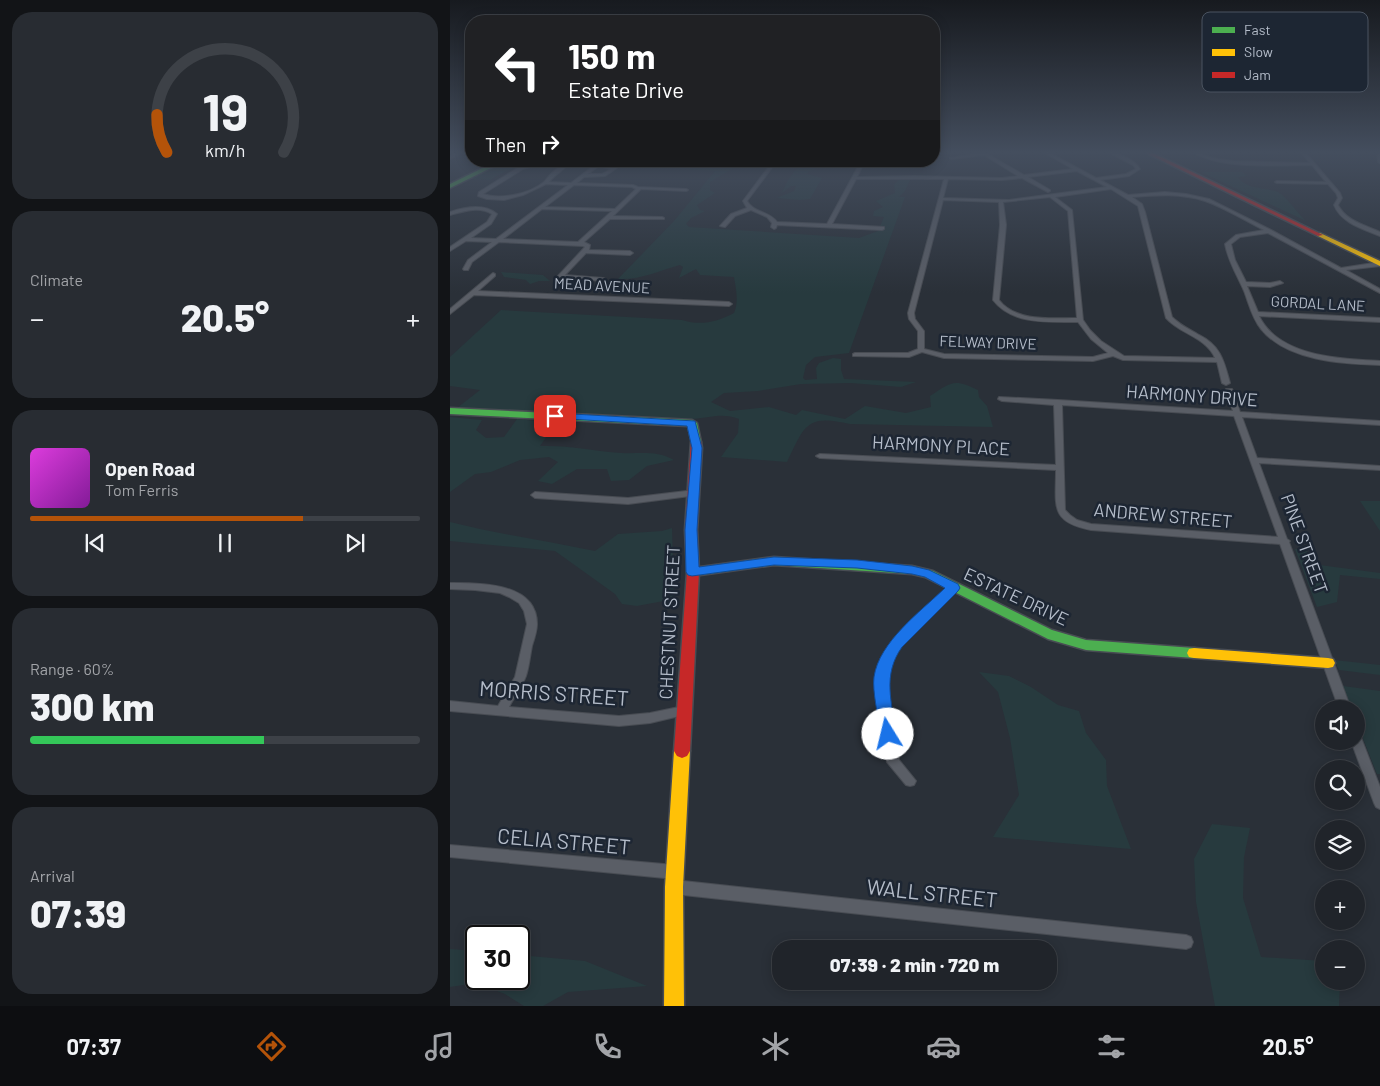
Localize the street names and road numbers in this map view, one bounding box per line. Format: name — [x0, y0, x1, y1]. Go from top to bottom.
street label: MEAD AVENUE — [554, 273, 651, 297]
street label: GORDAL LANE — [1270, 292, 1366, 314]
street label: FELWAY DRIVE — [939, 331, 1037, 353]
street label: HARMONY DRIVE — [1126, 379, 1259, 411]
street label: HARMONY PLACE — [872, 430, 1011, 460]
street label: PINE STREET — [1277, 490, 1333, 597]
street label: ANDREW STREET — [1093, 498, 1233, 532]
street label: CHESTNUT STREET — [654, 544, 684, 700]
street label: ESTATE DRIVE — [961, 562, 1072, 630]
street label: MORRIS STREET — [479, 675, 630, 710]
street label: CELIA STREET — [496, 822, 632, 859]
street label: WALL STREET — [866, 873, 999, 912]

